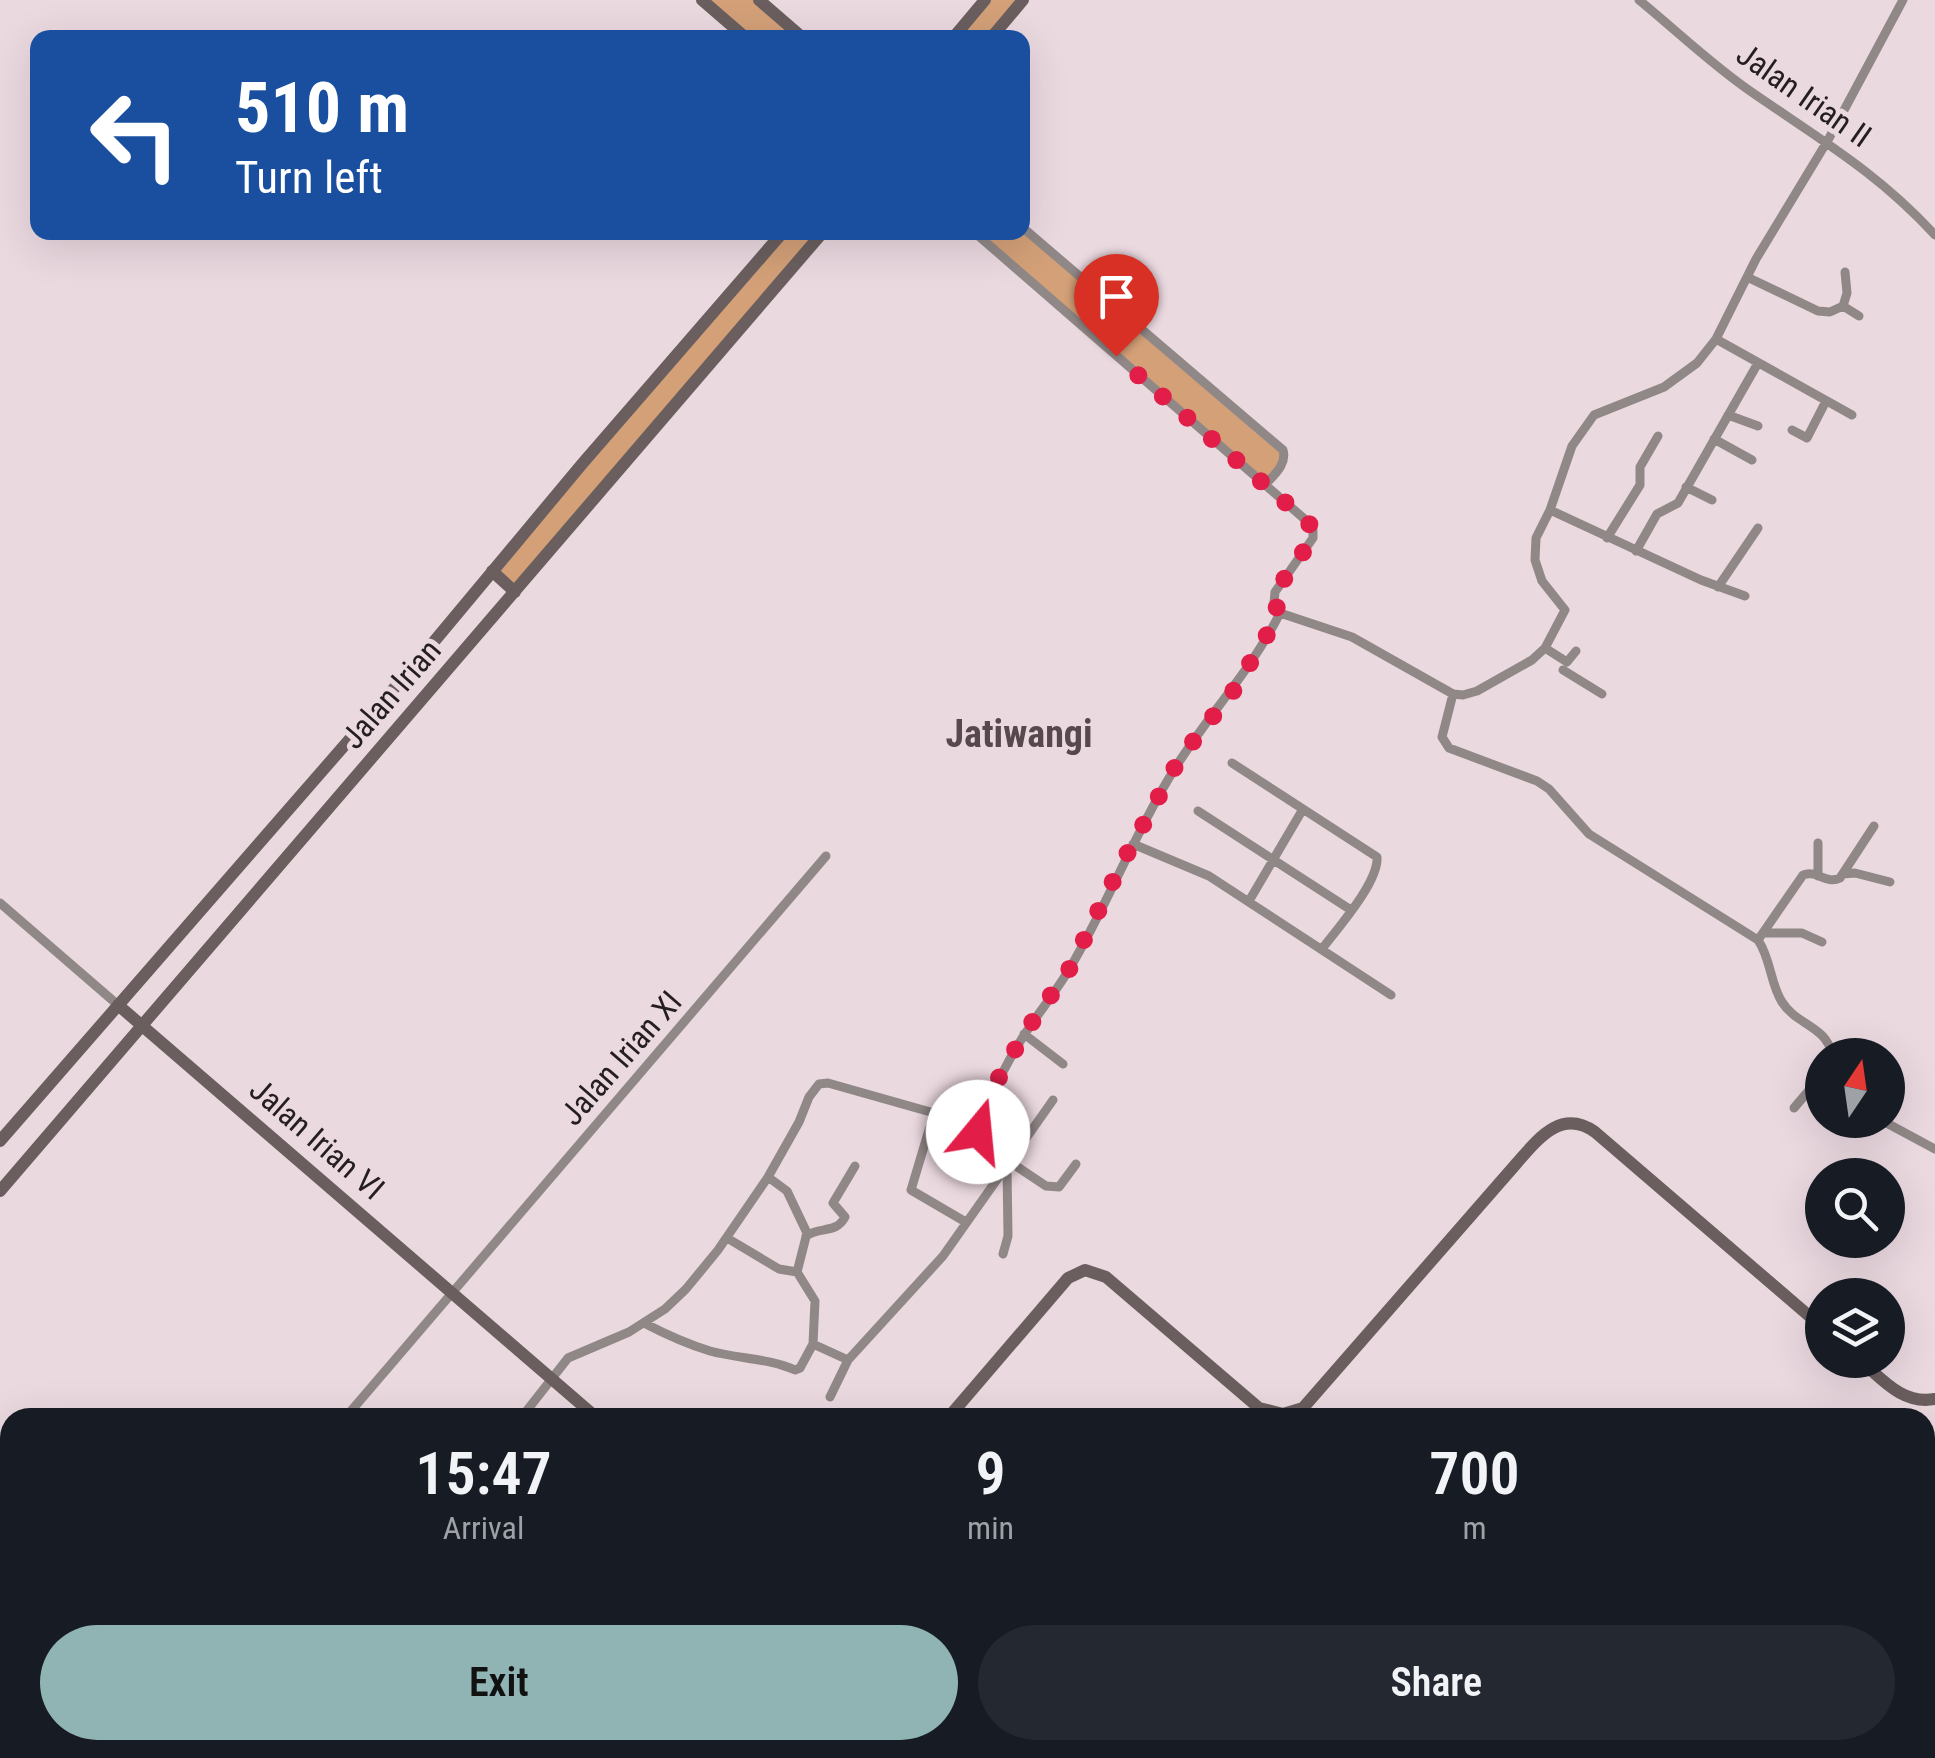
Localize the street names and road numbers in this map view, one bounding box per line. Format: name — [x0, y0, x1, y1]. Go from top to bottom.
street label: Jalan Irian II — [1729, 35, 1879, 155]
street label: Jalan Irian — [333, 632, 449, 756]
street label: Jalan Irian XI — [552, 983, 690, 1133]
street label: Jalan Irian VI — [242, 1070, 392, 1208]

